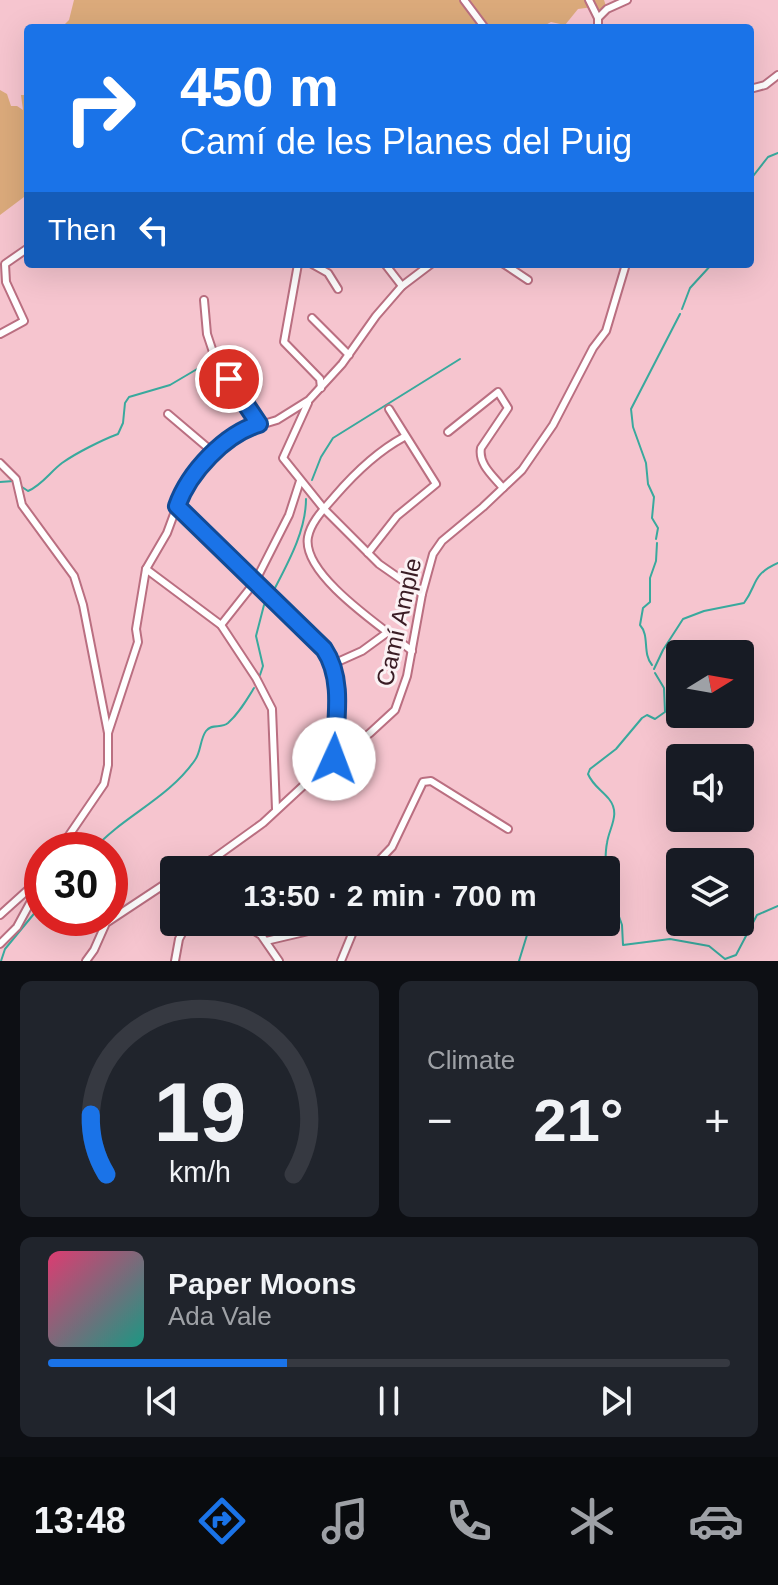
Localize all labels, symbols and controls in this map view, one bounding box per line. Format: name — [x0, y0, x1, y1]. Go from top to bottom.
text: 450 m — [180, 55, 339, 118]
icon: right — [48, 56, 152, 160]
text: Camí de les Planes del Puig — [180, 121, 632, 162]
icon: left — [132, 208, 176, 252]
text: Then — [48, 213, 116, 246]
pin — [195, 345, 263, 413]
icon: arrive — [207, 357, 251, 401]
street label: Camí Ample — [371, 555, 426, 689]
north arrow — [666, 640, 754, 728]
map controls — [666, 640, 754, 936]
position arrow — [292, 717, 376, 801]
button: sound — [666, 744, 754, 832]
speed limit sign: 30 — [24, 832, 128, 936]
button: layers — [666, 848, 754, 936]
text: 13:50 · 2 min · 700 m — [243, 879, 537, 912]
text: Climate — [427, 1045, 515, 1075]
text: 19 — [153, 1066, 246, 1159]
text: 21° — [533, 1087, 624, 1154]
text: − — [427, 1096, 453, 1145]
text: + — [704, 1096, 730, 1145]
text: km/h — [169, 1156, 230, 1188]
text: Paper Moons — [168, 1267, 356, 1300]
text: Ada Vale — [168, 1301, 272, 1331]
icon: previous — [140, 1379, 184, 1423]
icon: pause — [367, 1379, 411, 1423]
icon: next — [594, 1379, 638, 1423]
icon: directions — [194, 1493, 250, 1549]
icon: music — [317, 1493, 373, 1549]
icon: phone — [441, 1493, 497, 1549]
icon: climate — [564, 1493, 620, 1549]
icon: car — [688, 1493, 744, 1549]
text: 13:48 — [34, 1500, 126, 1541]

